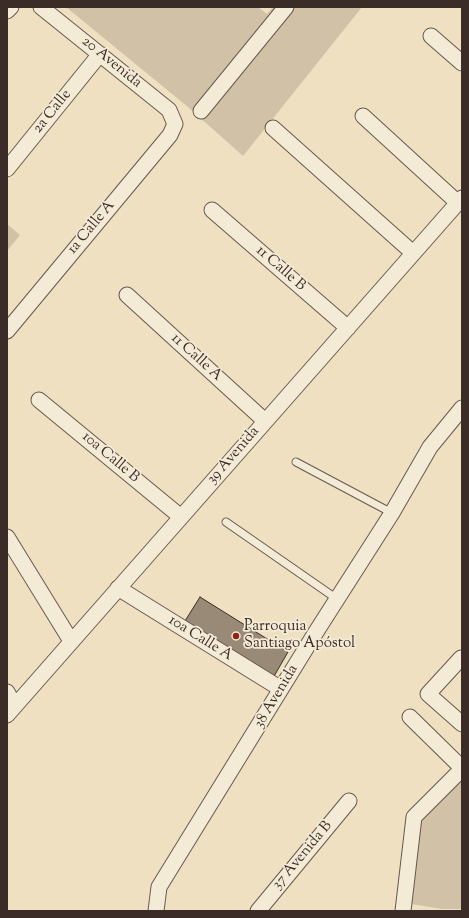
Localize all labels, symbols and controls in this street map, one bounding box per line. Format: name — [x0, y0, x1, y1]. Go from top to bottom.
street label: 20 Avenida — [77, 33, 145, 93]
street label: 2a Calle — [30, 86, 76, 138]
street label: 1a Calle A — [64, 197, 120, 259]
street label: 11 Calle B — [251, 243, 309, 295]
street label: 11 Calle A — [167, 330, 225, 386]
street label: 39 Avenida — [204, 423, 264, 489]
street label: 10a Calle B — [78, 429, 142, 487]
street label: 10a Calle A — [165, 612, 235, 666]
place label: Parroquia Santiago Apóstol — [244, 618, 355, 653]
marker: Parroquia Santiago Apóstol — [231, 631, 241, 641]
street label: 38 Avenida — [251, 662, 303, 732]
street label: 37 Avenida B — [269, 818, 337, 894]

